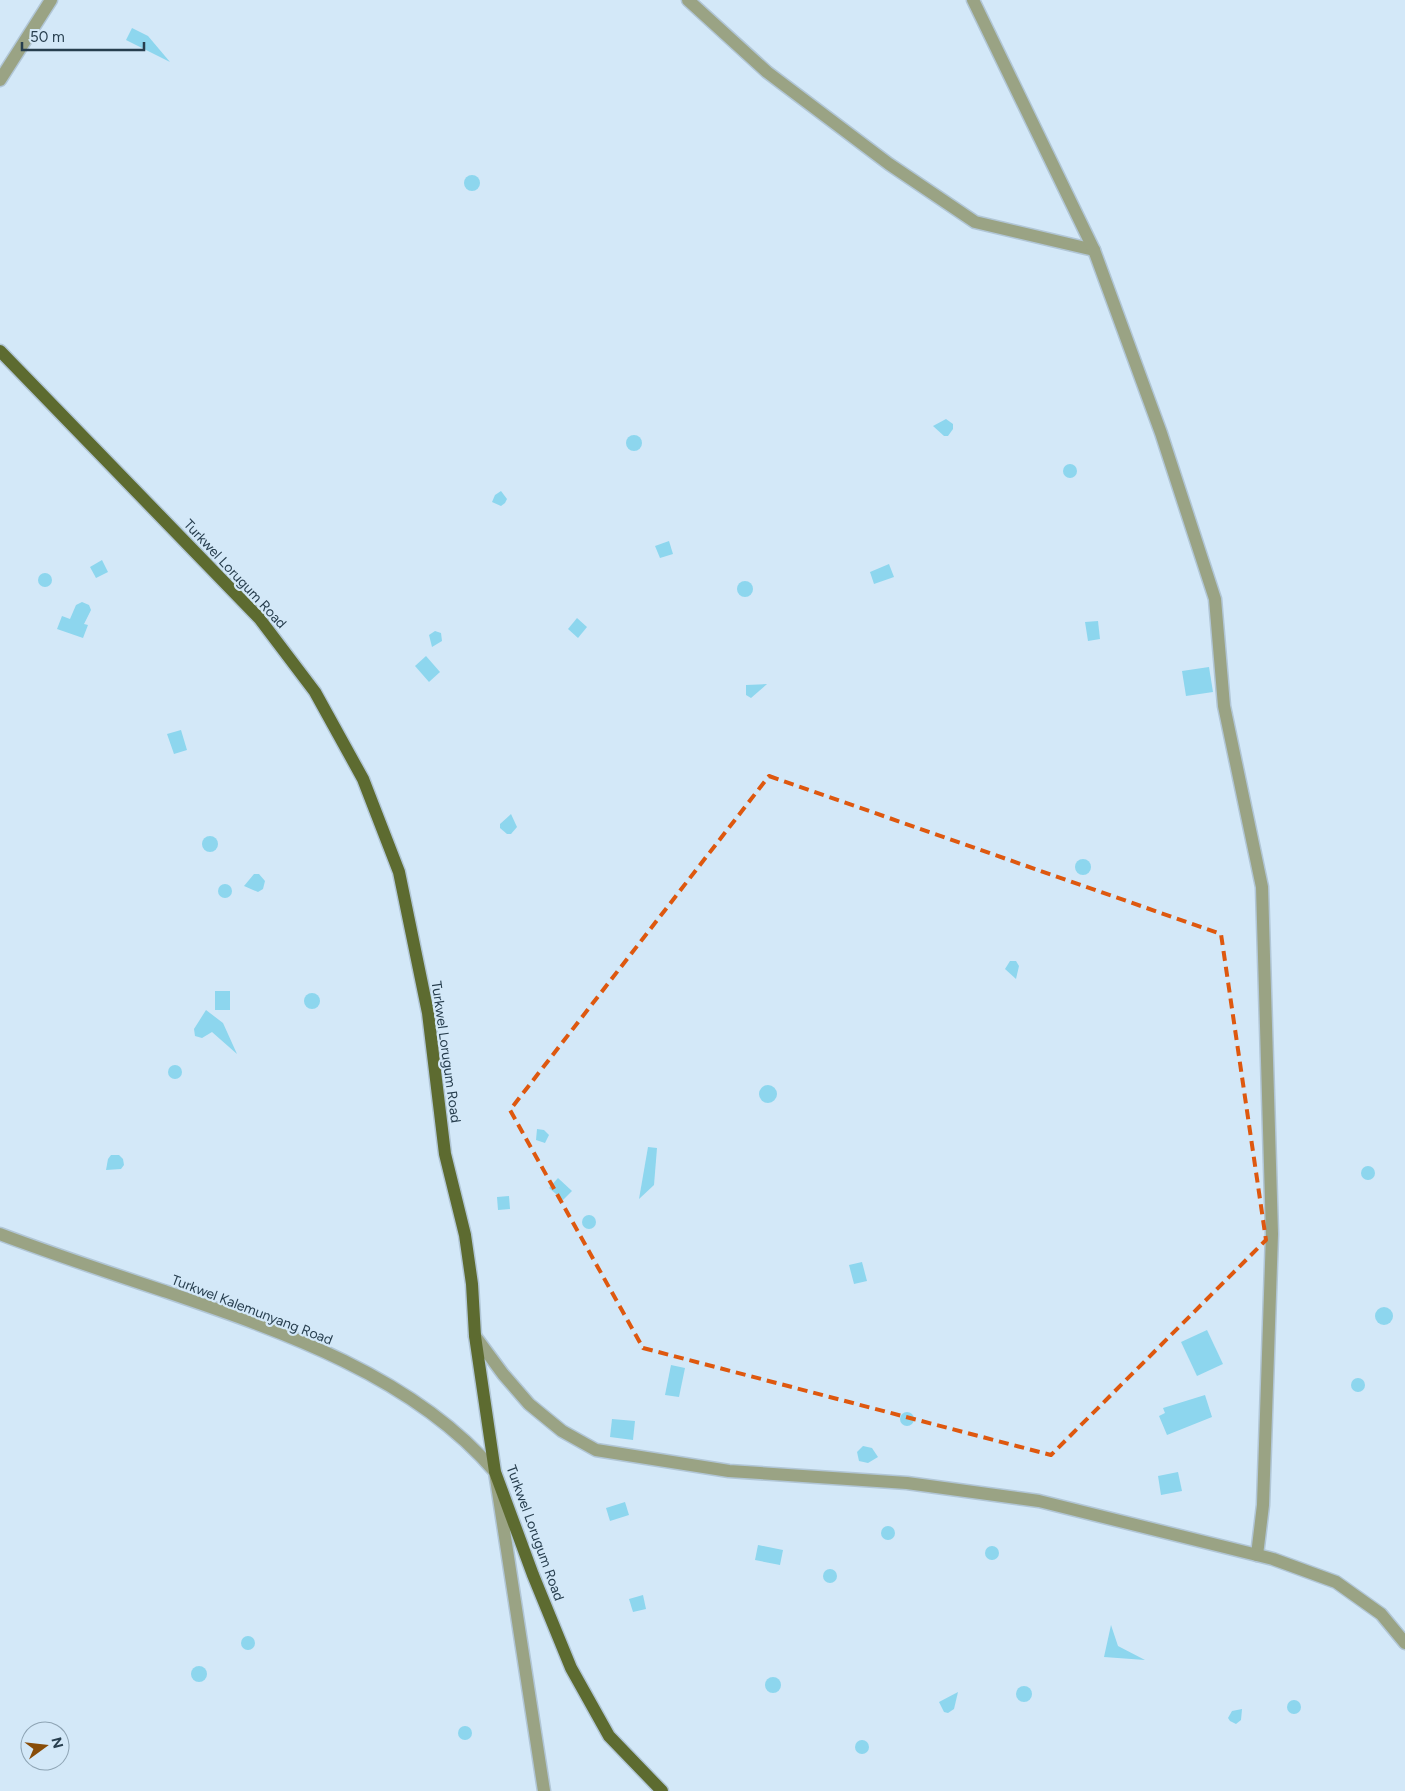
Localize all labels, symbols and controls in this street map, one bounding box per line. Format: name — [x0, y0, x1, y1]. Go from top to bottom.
scale bar — [22, 20, 145, 52]
text: 50 m — [30, 28, 65, 46]
street label: Turkwel Lorugum Road — [180, 516, 290, 632]
street label: Turkwel Lorugum Road — [428, 980, 464, 1124]
street label: Turkwel Kalemunyang Road — [169, 1271, 335, 1349]
street label: Turkwel Lorugum Road — [503, 1463, 567, 1603]
north arrow — [20, 1721, 70, 1771]
text: N — [47, 1735, 67, 1750]

